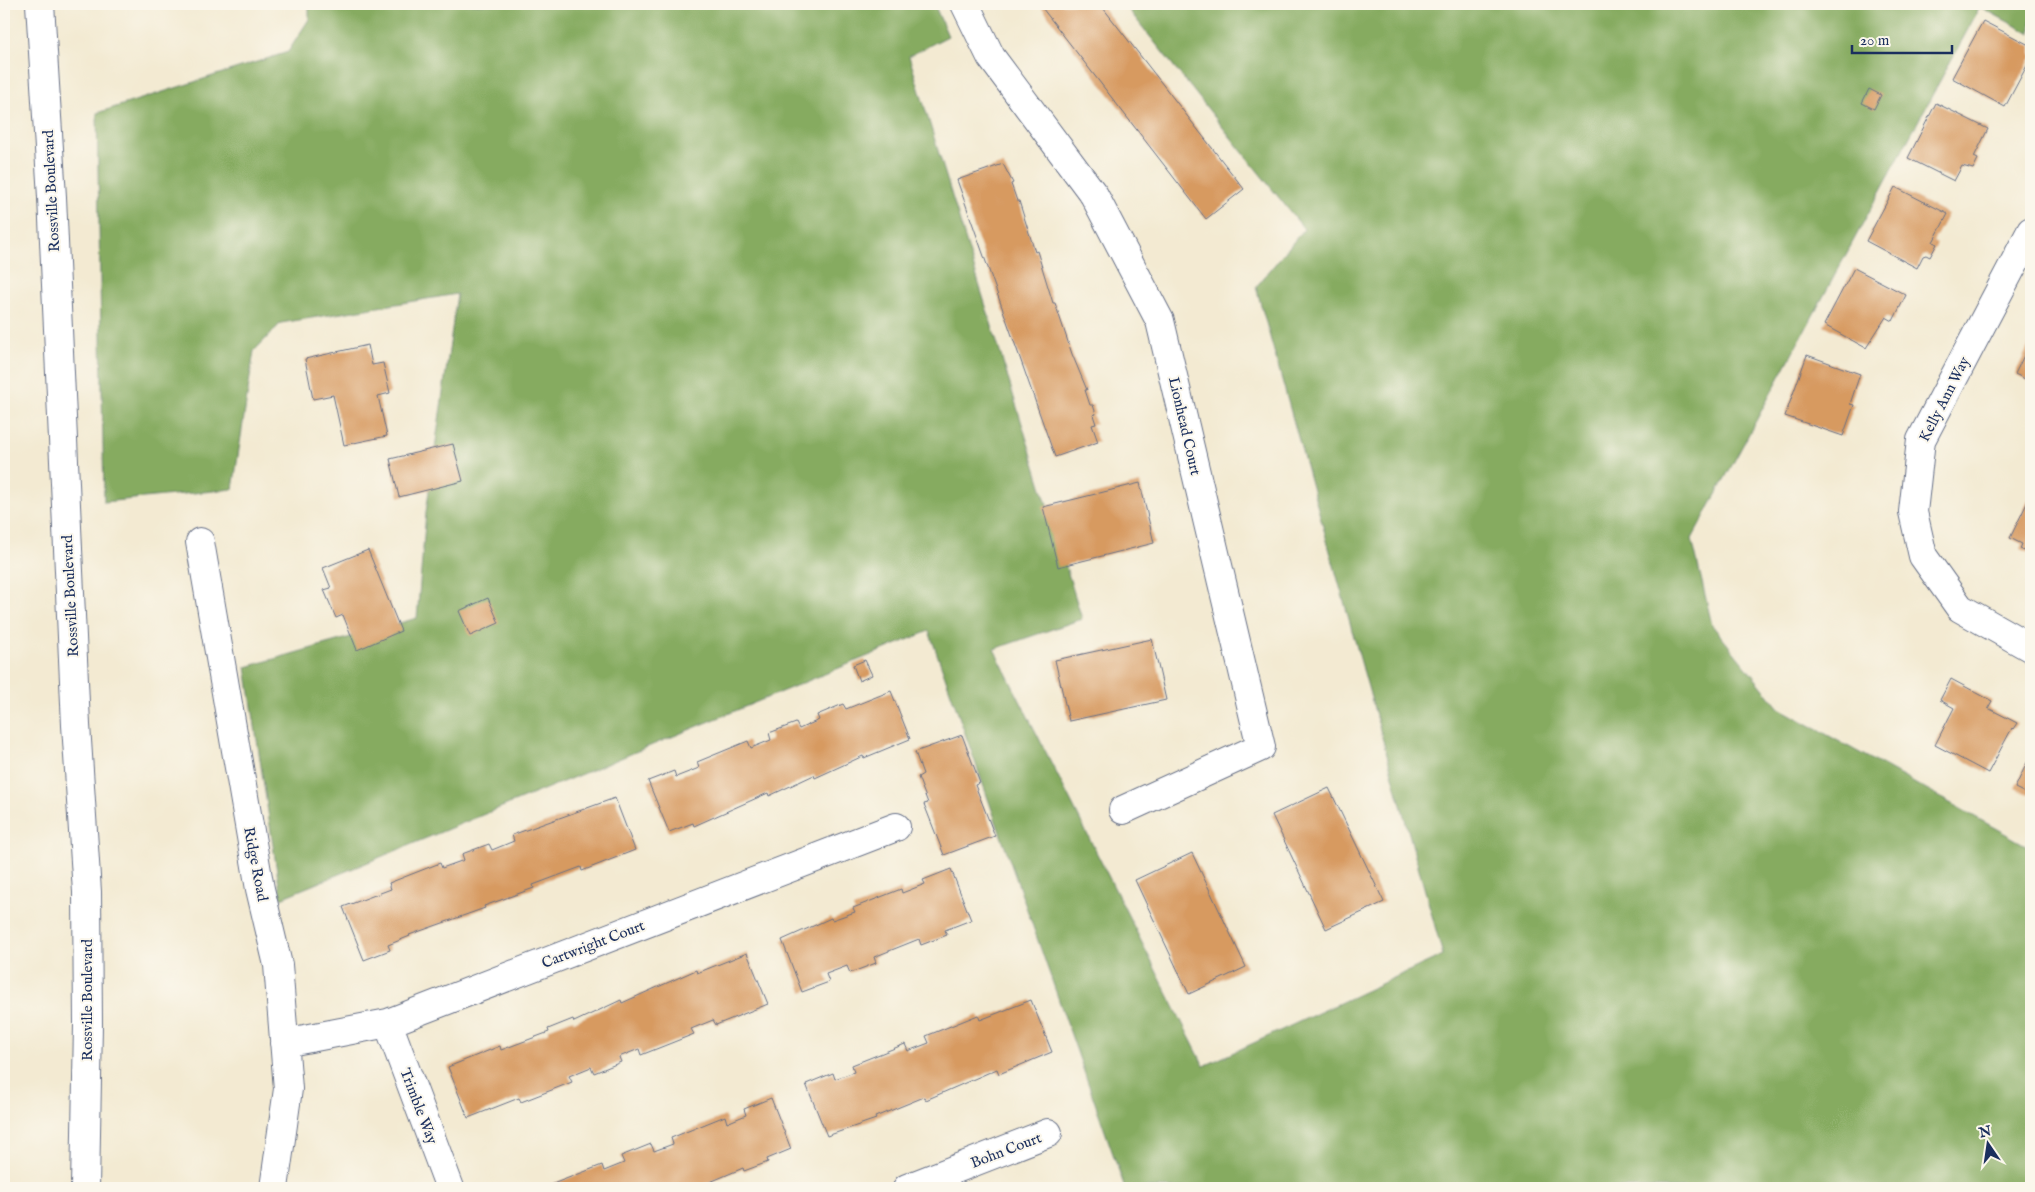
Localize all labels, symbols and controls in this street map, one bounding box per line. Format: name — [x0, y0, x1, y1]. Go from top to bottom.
scale bar — [1852, 22, 1952, 54]
text: 20 m — [1860, 31, 1890, 50]
street label: Rossville Boulevard — [39, 128, 64, 252]
street label: Kelly Ann Way — [1915, 353, 1974, 445]
street label: Lionhead Court — [1164, 375, 1205, 477]
street label: Rossville Boulevard — [58, 533, 83, 657]
street label: Ridge Road — [239, 825, 272, 904]
street label: Cartwright Court — [539, 916, 647, 973]
street label: Rossville Boulevard — [78, 938, 97, 1061]
street label: Trimble Way — [395, 1065, 442, 1148]
north arrow — [1962, 1120, 2012, 1170]
text: N — [1976, 1122, 1993, 1143]
street label: Bohn Court — [968, 1128, 1044, 1173]

